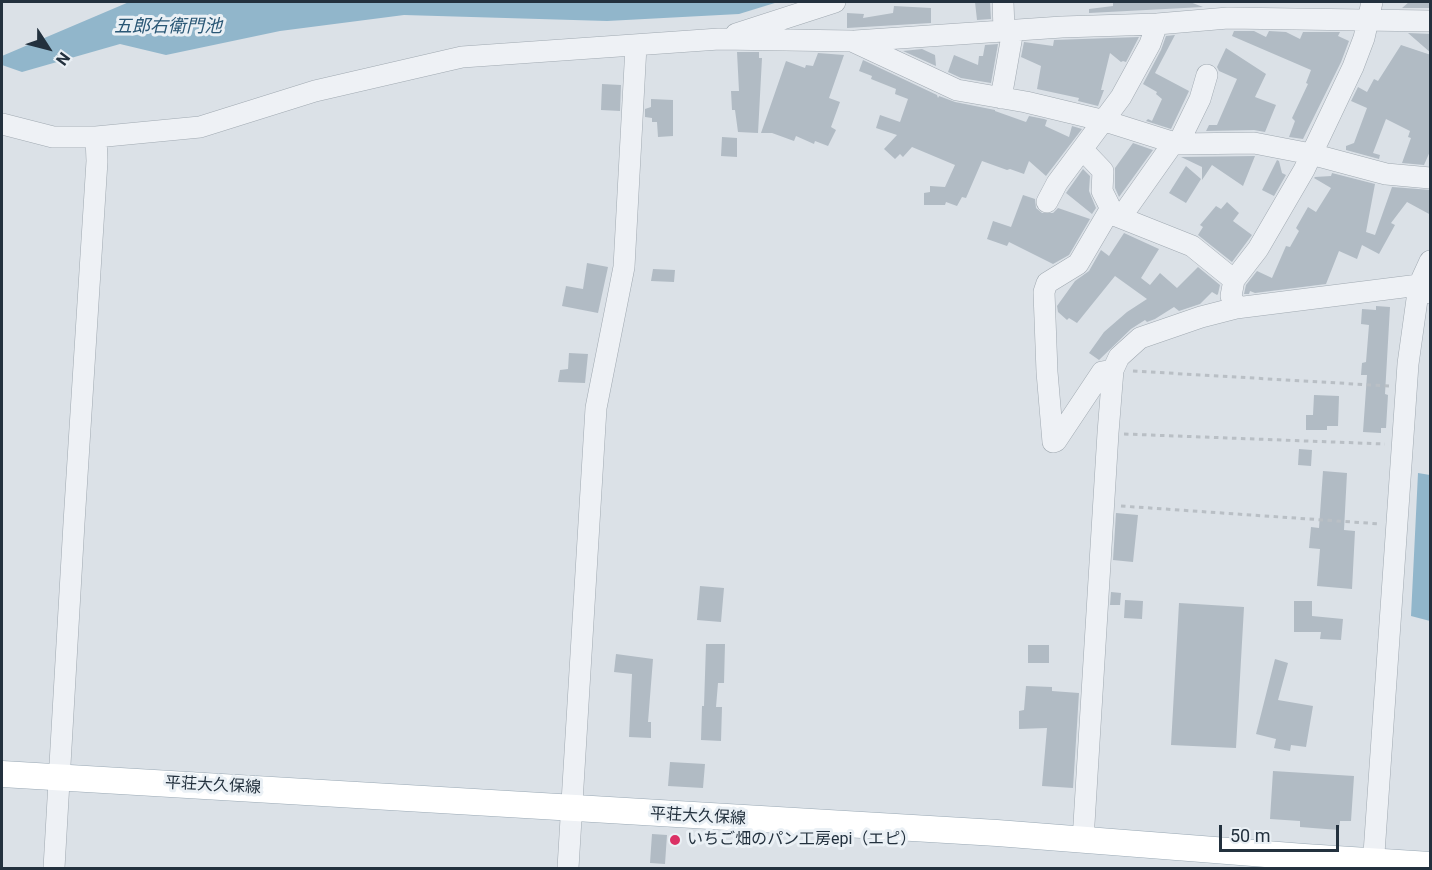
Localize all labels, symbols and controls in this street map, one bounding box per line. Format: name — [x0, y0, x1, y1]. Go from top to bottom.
water label: 五郎右衛門池 — [114, 16, 222, 38]
north arrow — [18, 18, 78, 78]
text: N — [52, 49, 74, 69]
street label: 平荘大久保線 — [165, 774, 261, 798]
street label: 平荘大久保線 — [650, 805, 746, 829]
scale bar — [1222, 813, 1342, 851]
text: 50 m — [1230, 825, 1270, 846]
place label: いちご畑のパン工房epi（エピ） — [687, 830, 916, 850]
marker: いちご畑のパン工房epi（エピ） — [668, 833, 682, 847]

